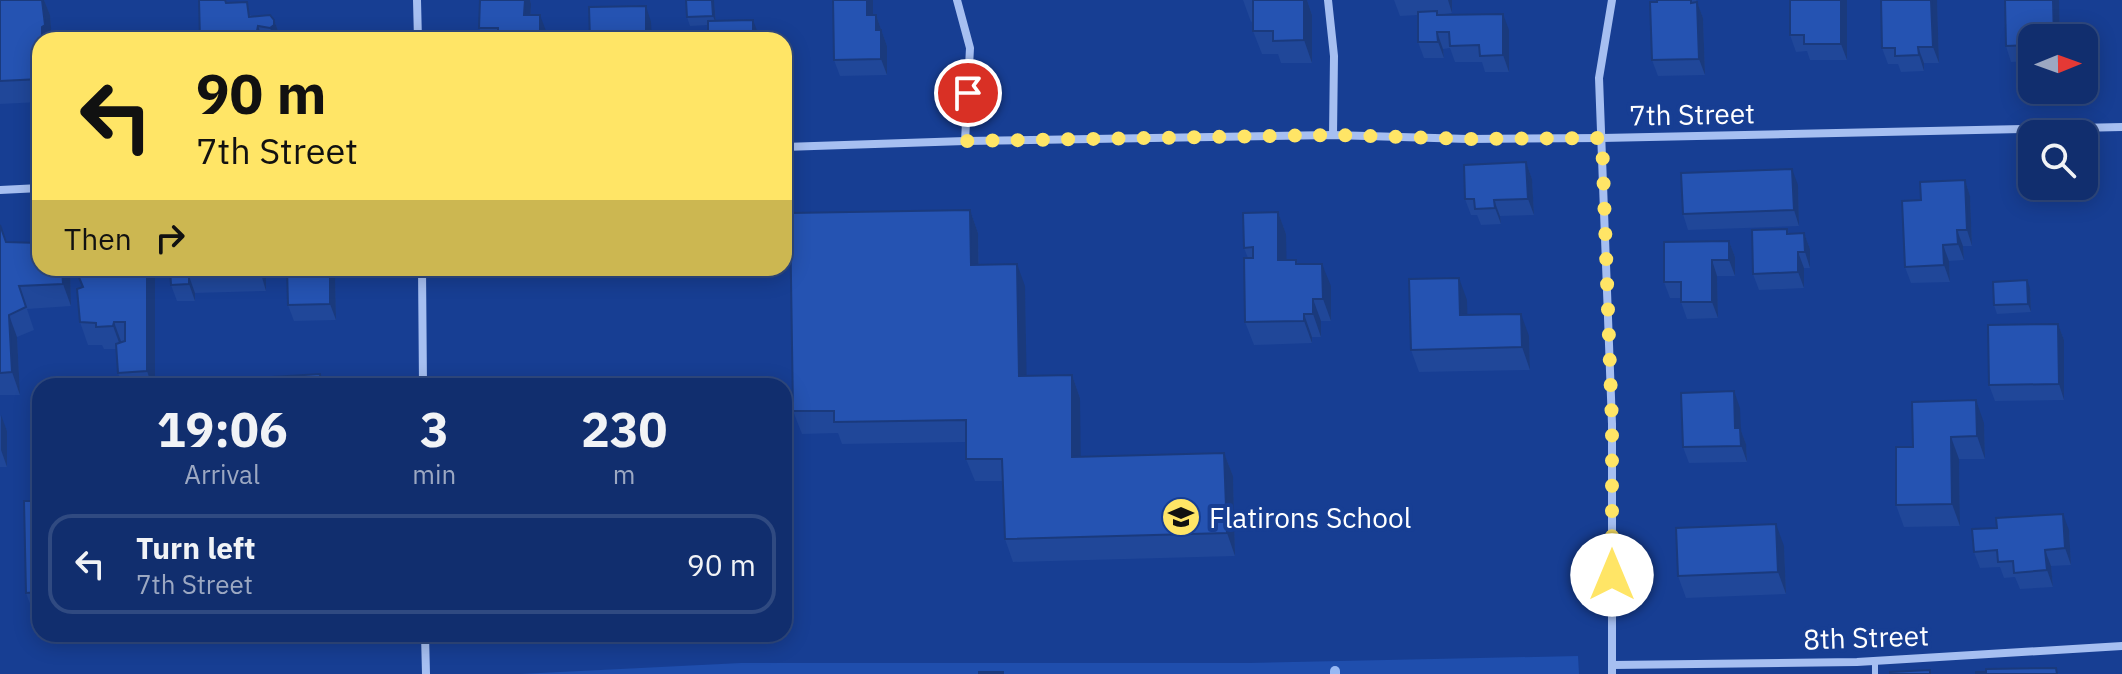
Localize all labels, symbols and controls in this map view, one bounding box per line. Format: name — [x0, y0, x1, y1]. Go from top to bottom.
north arrow — [2018, 24, 2098, 104]
map controls — [2018, 24, 2098, 200]
text: 90 m — [196, 57, 326, 129]
pin — [934, 59, 1002, 127]
icon: left — [64, 64, 168, 168]
icon: arrive — [946, 71, 990, 115]
street label: 7th Street — [1629, 94, 1755, 134]
button: search — [2018, 120, 2098, 200]
text: 7th Street — [196, 127, 358, 174]
icon: right — [148, 216, 192, 260]
text: Then — [64, 219, 132, 258]
text: 19:06 — [157, 398, 288, 460]
text: 3 — [420, 398, 449, 460]
text: 230 — [581, 398, 667, 460]
text: Arrival — [184, 457, 260, 491]
text: min — [412, 457, 456, 491]
text: m — [613, 457, 635, 491]
school or university icon: Flatirons School — [1160, 496, 1202, 538]
place label: Flatirons School — [1209, 499, 1411, 536]
text: Turn left — [136, 528, 255, 567]
position arrow — [1570, 533, 1654, 617]
icon: left — [68, 542, 112, 586]
text: 90 m — [687, 545, 756, 584]
text: 7th Street — [136, 567, 253, 601]
street label: 8th Street — [1802, 616, 1930, 658]

